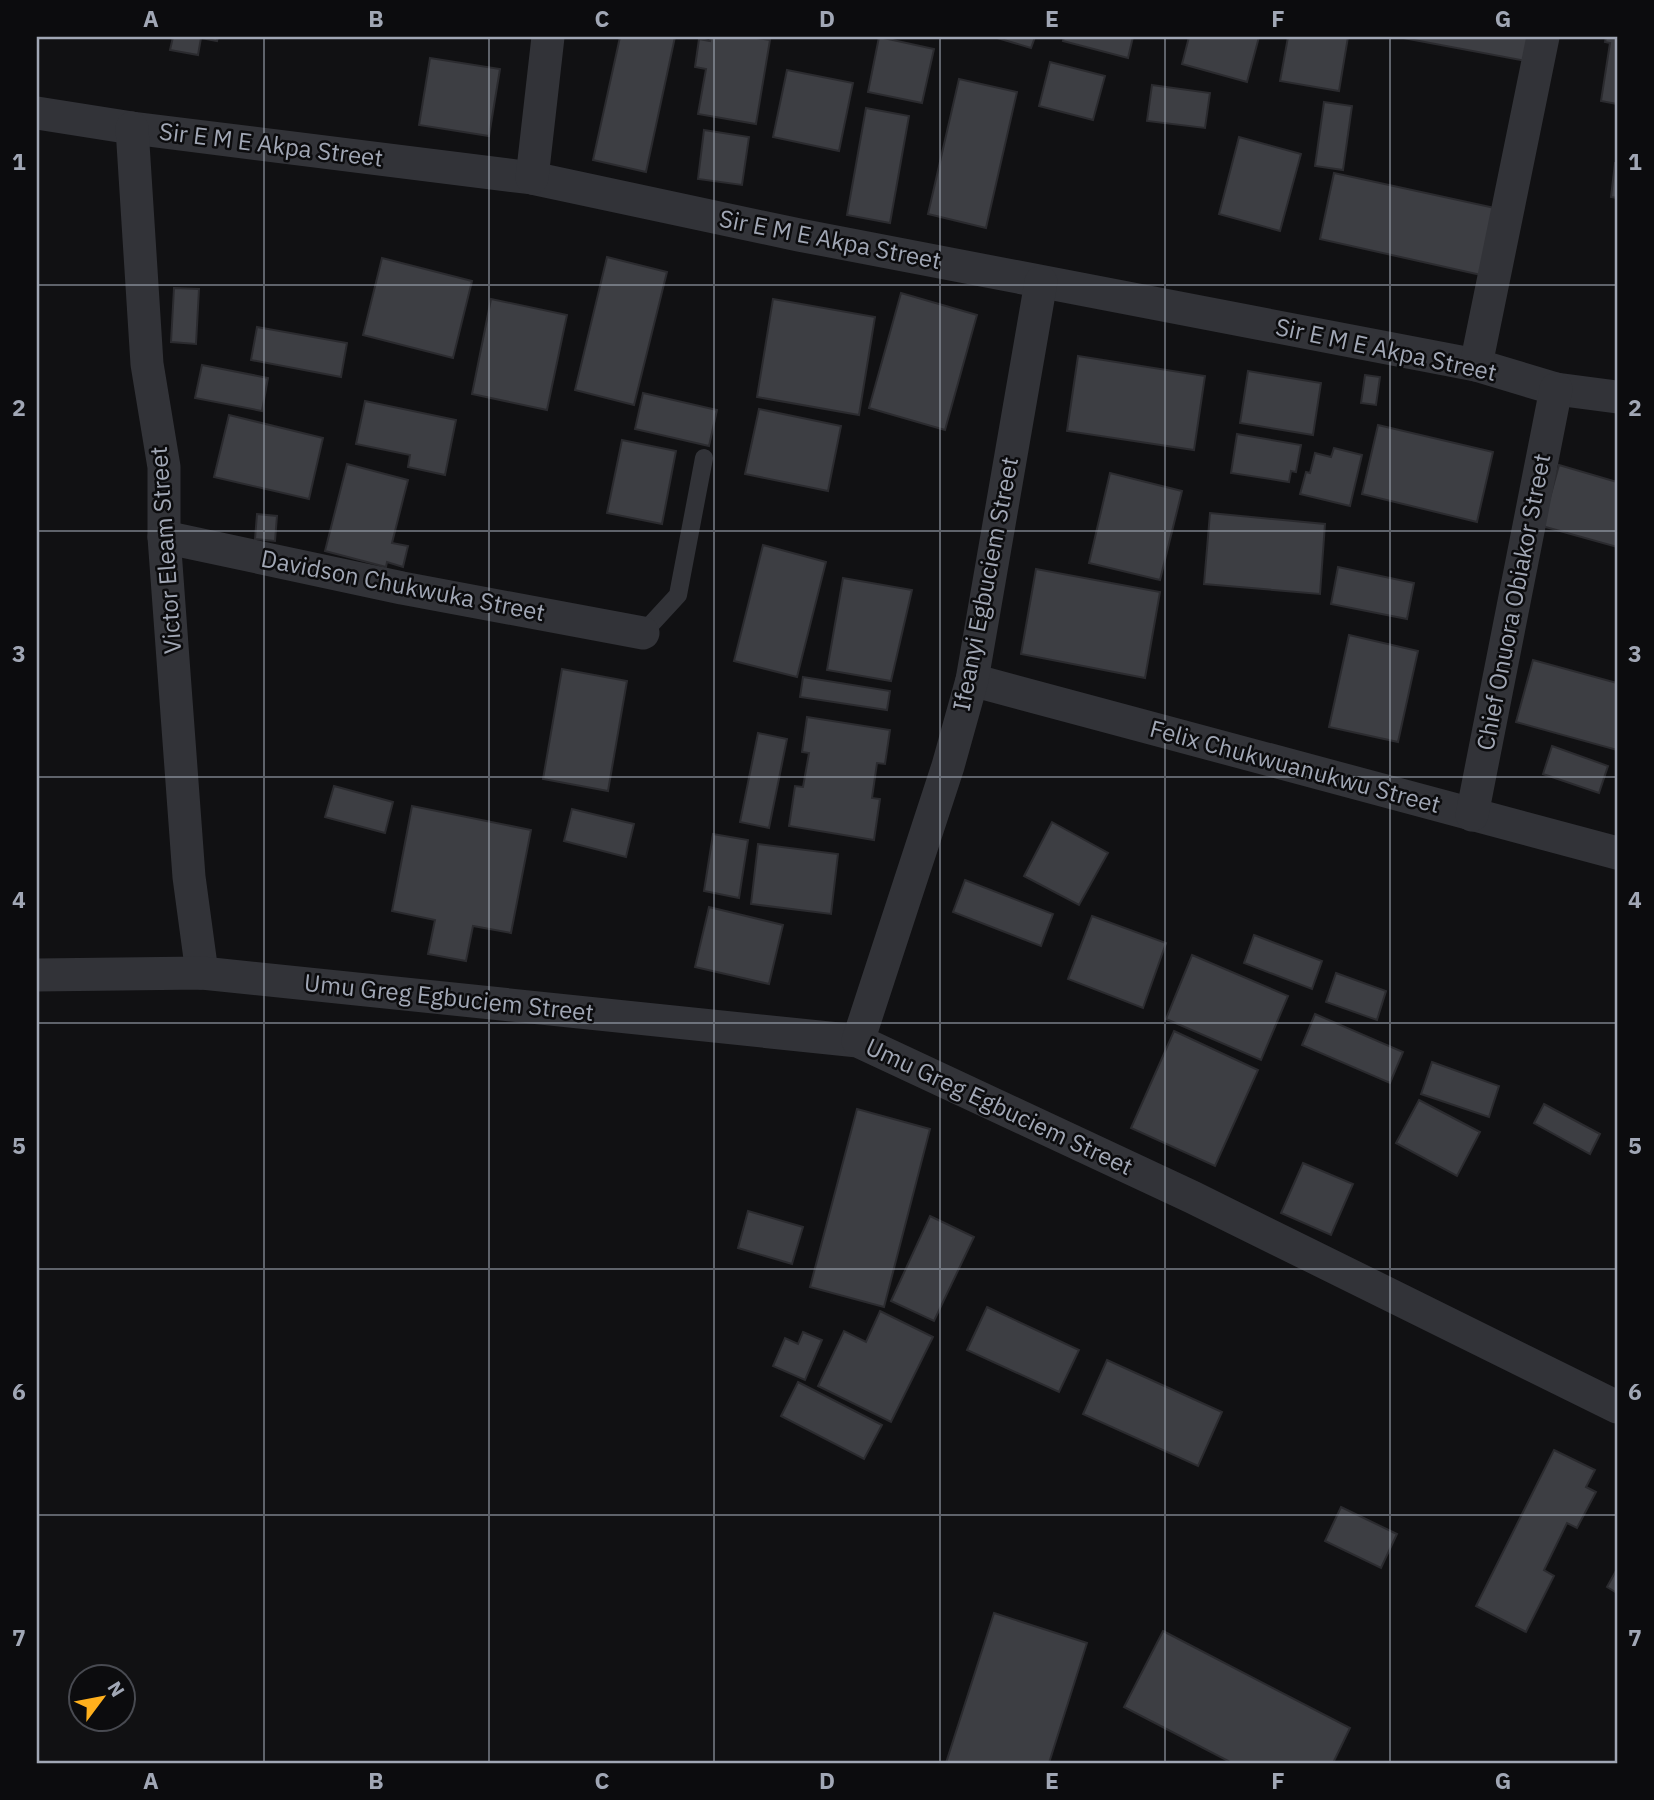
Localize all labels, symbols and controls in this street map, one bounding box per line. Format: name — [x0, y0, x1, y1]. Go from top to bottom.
text: A — [143, 3, 159, 33]
text: B — [368, 3, 384, 33]
text: C — [595, 3, 610, 33]
text: D — [819, 3, 835, 33]
text: E — [1045, 3, 1059, 33]
text: F — [1271, 3, 1285, 33]
text: G — [1495, 3, 1511, 33]
street label: Sir E M E Akpa Street — [157, 114, 385, 174]
text: 1 — [12, 146, 26, 176]
text: 1 — [1628, 146, 1642, 176]
street label: Sir E M E Akpa Street — [717, 202, 944, 276]
street label: Sir E M E Akpa Street — [1273, 310, 1500, 388]
text: 2 — [12, 392, 26, 422]
text: 2 — [1628, 392, 1642, 422]
street label: Victor Eleam Street — [142, 445, 188, 655]
street label: Chief Onuora Obiakor Street — [1469, 451, 1558, 753]
street label: Ifeanyi Egbuciem Street — [945, 454, 1025, 714]
street label: Davidson Chukwuka Street — [258, 542, 548, 628]
text: 3 — [12, 638, 26, 668]
text: 3 — [1628, 638, 1642, 668]
street label: Felix Chukwuanukwu Street — [1146, 712, 1444, 820]
text: 4 — [12, 884, 26, 914]
text: 4 — [1628, 884, 1642, 914]
street label: Umu Greg Egbuciem Street — [303, 966, 596, 1028]
street label: Umu Greg Egbuciem Street — [861, 1030, 1138, 1182]
text: 5 — [12, 1130, 26, 1160]
text: 5 — [1628, 1130, 1642, 1160]
text: 6 — [12, 1376, 26, 1406]
text: 6 — [1628, 1376, 1642, 1406]
text: 7 — [12, 1622, 26, 1652]
text: 7 — [1628, 1622, 1642, 1652]
north arrow — [66, 1664, 136, 1734]
text: N — [103, 1677, 130, 1701]
text: A — [143, 1765, 159, 1795]
text: B — [368, 1765, 384, 1795]
text: C — [595, 1765, 610, 1795]
text: D — [819, 1765, 835, 1795]
text: E — [1045, 1765, 1059, 1795]
text: F — [1271, 1765, 1285, 1795]
text: G — [1495, 1765, 1511, 1795]

